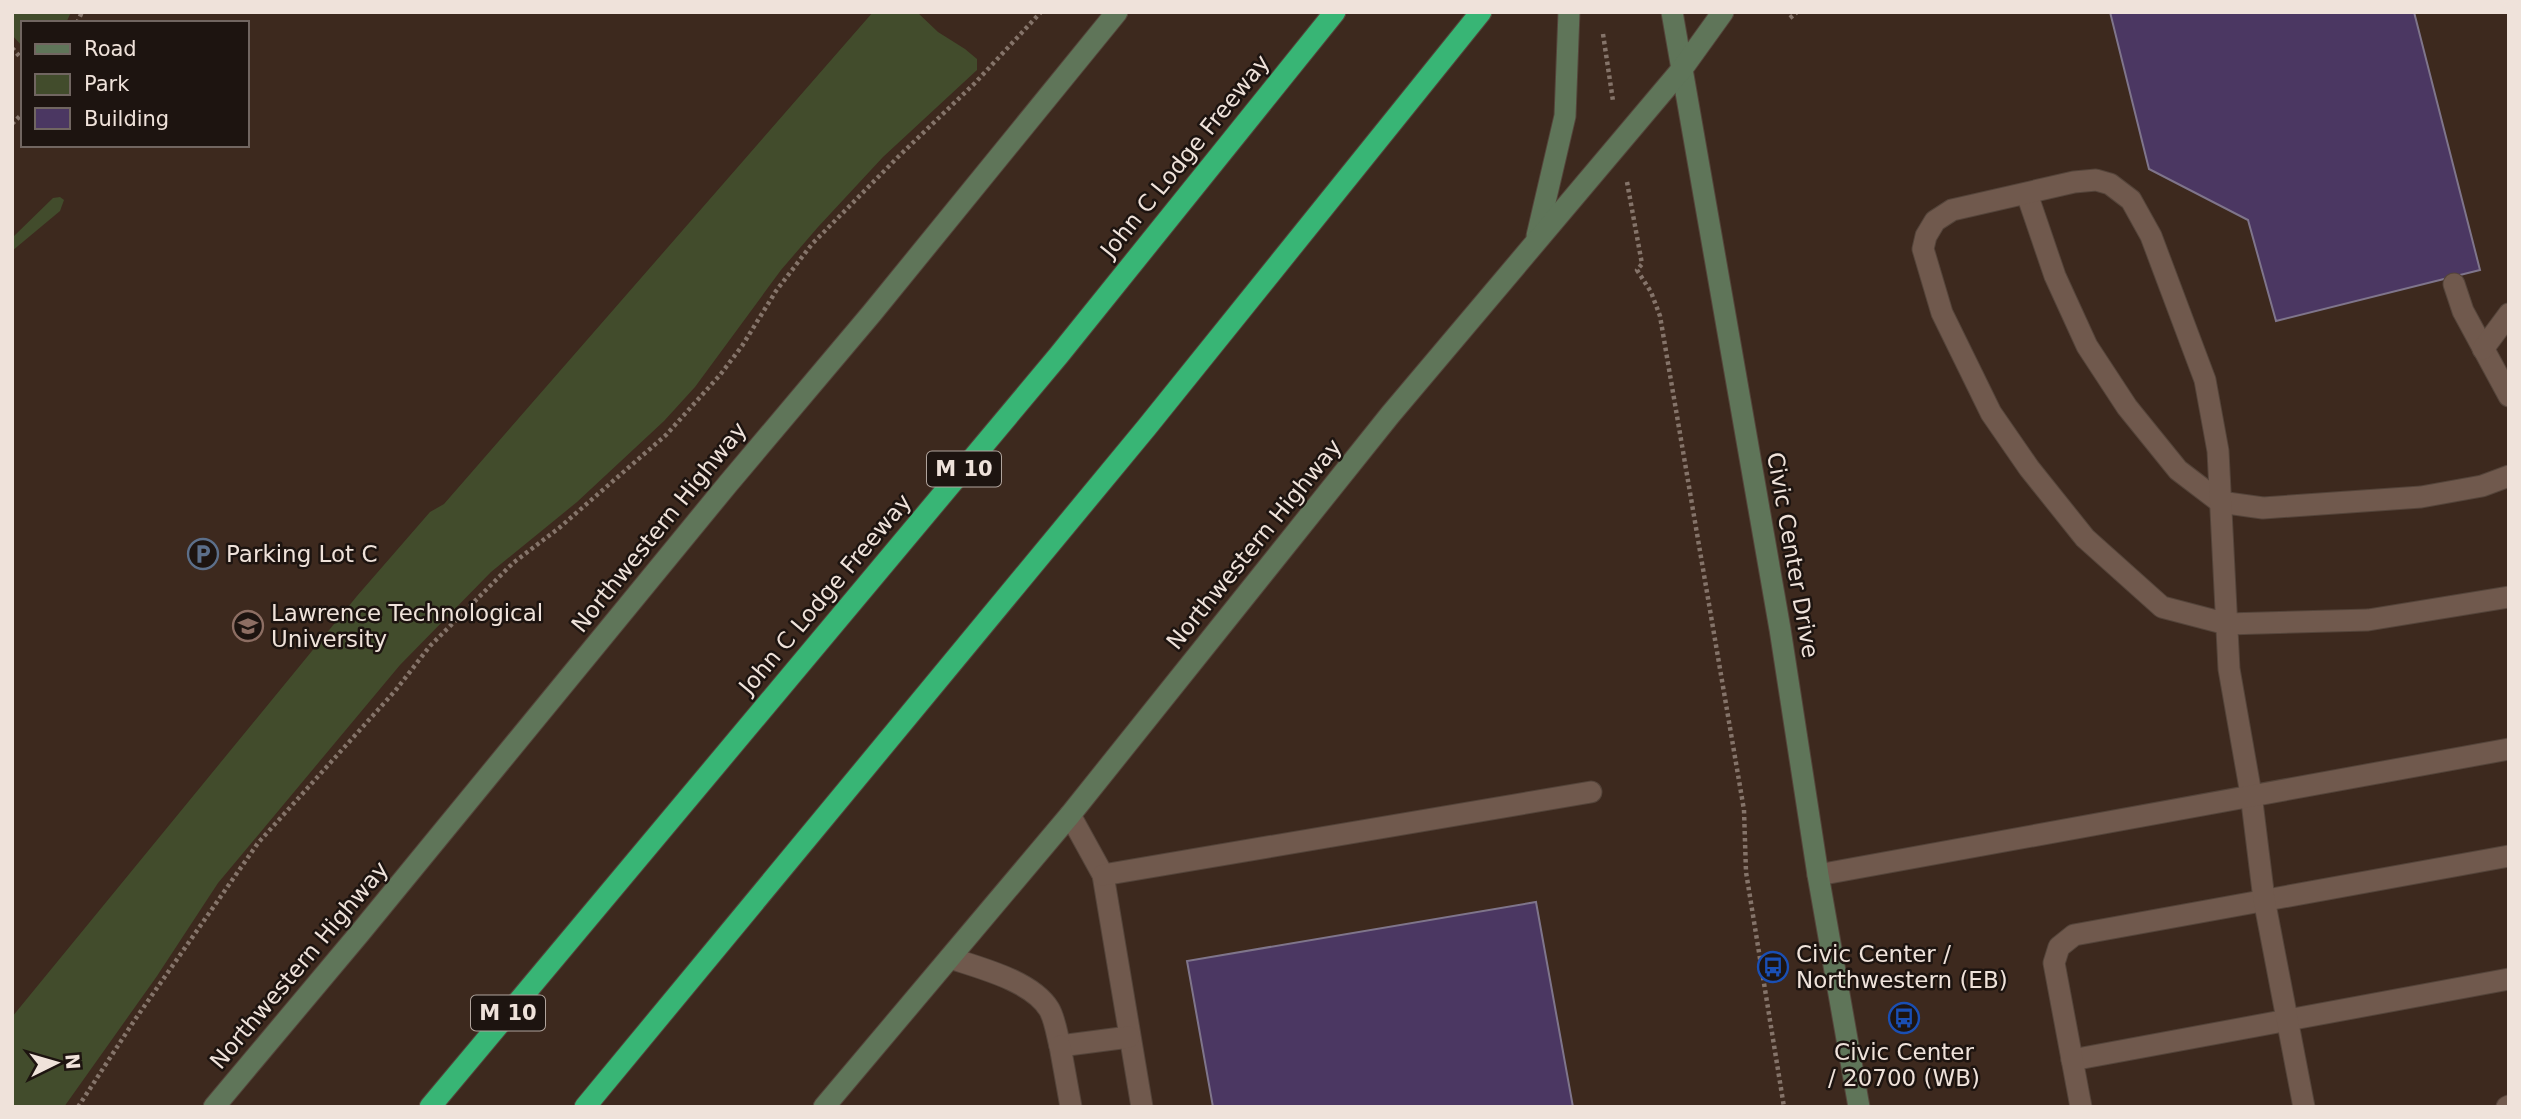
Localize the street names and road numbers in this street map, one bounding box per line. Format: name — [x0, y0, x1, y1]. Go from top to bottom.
street label: John C Lodge Freeway — [1094, 49, 1275, 264]
street label: Northwestern Highway — [566, 417, 752, 637]
street label: Northwestern Highway — [1161, 434, 1347, 654]
street label: Civic Center Drive — [1762, 450, 1824, 660]
road number: M 10 — [927, 452, 1001, 486]
street label: John C Lodge Freeway — [732, 489, 916, 701]
street label: Northwestern Highway — [205, 856, 393, 1074]
road number: M 10 — [471, 996, 545, 1030]

